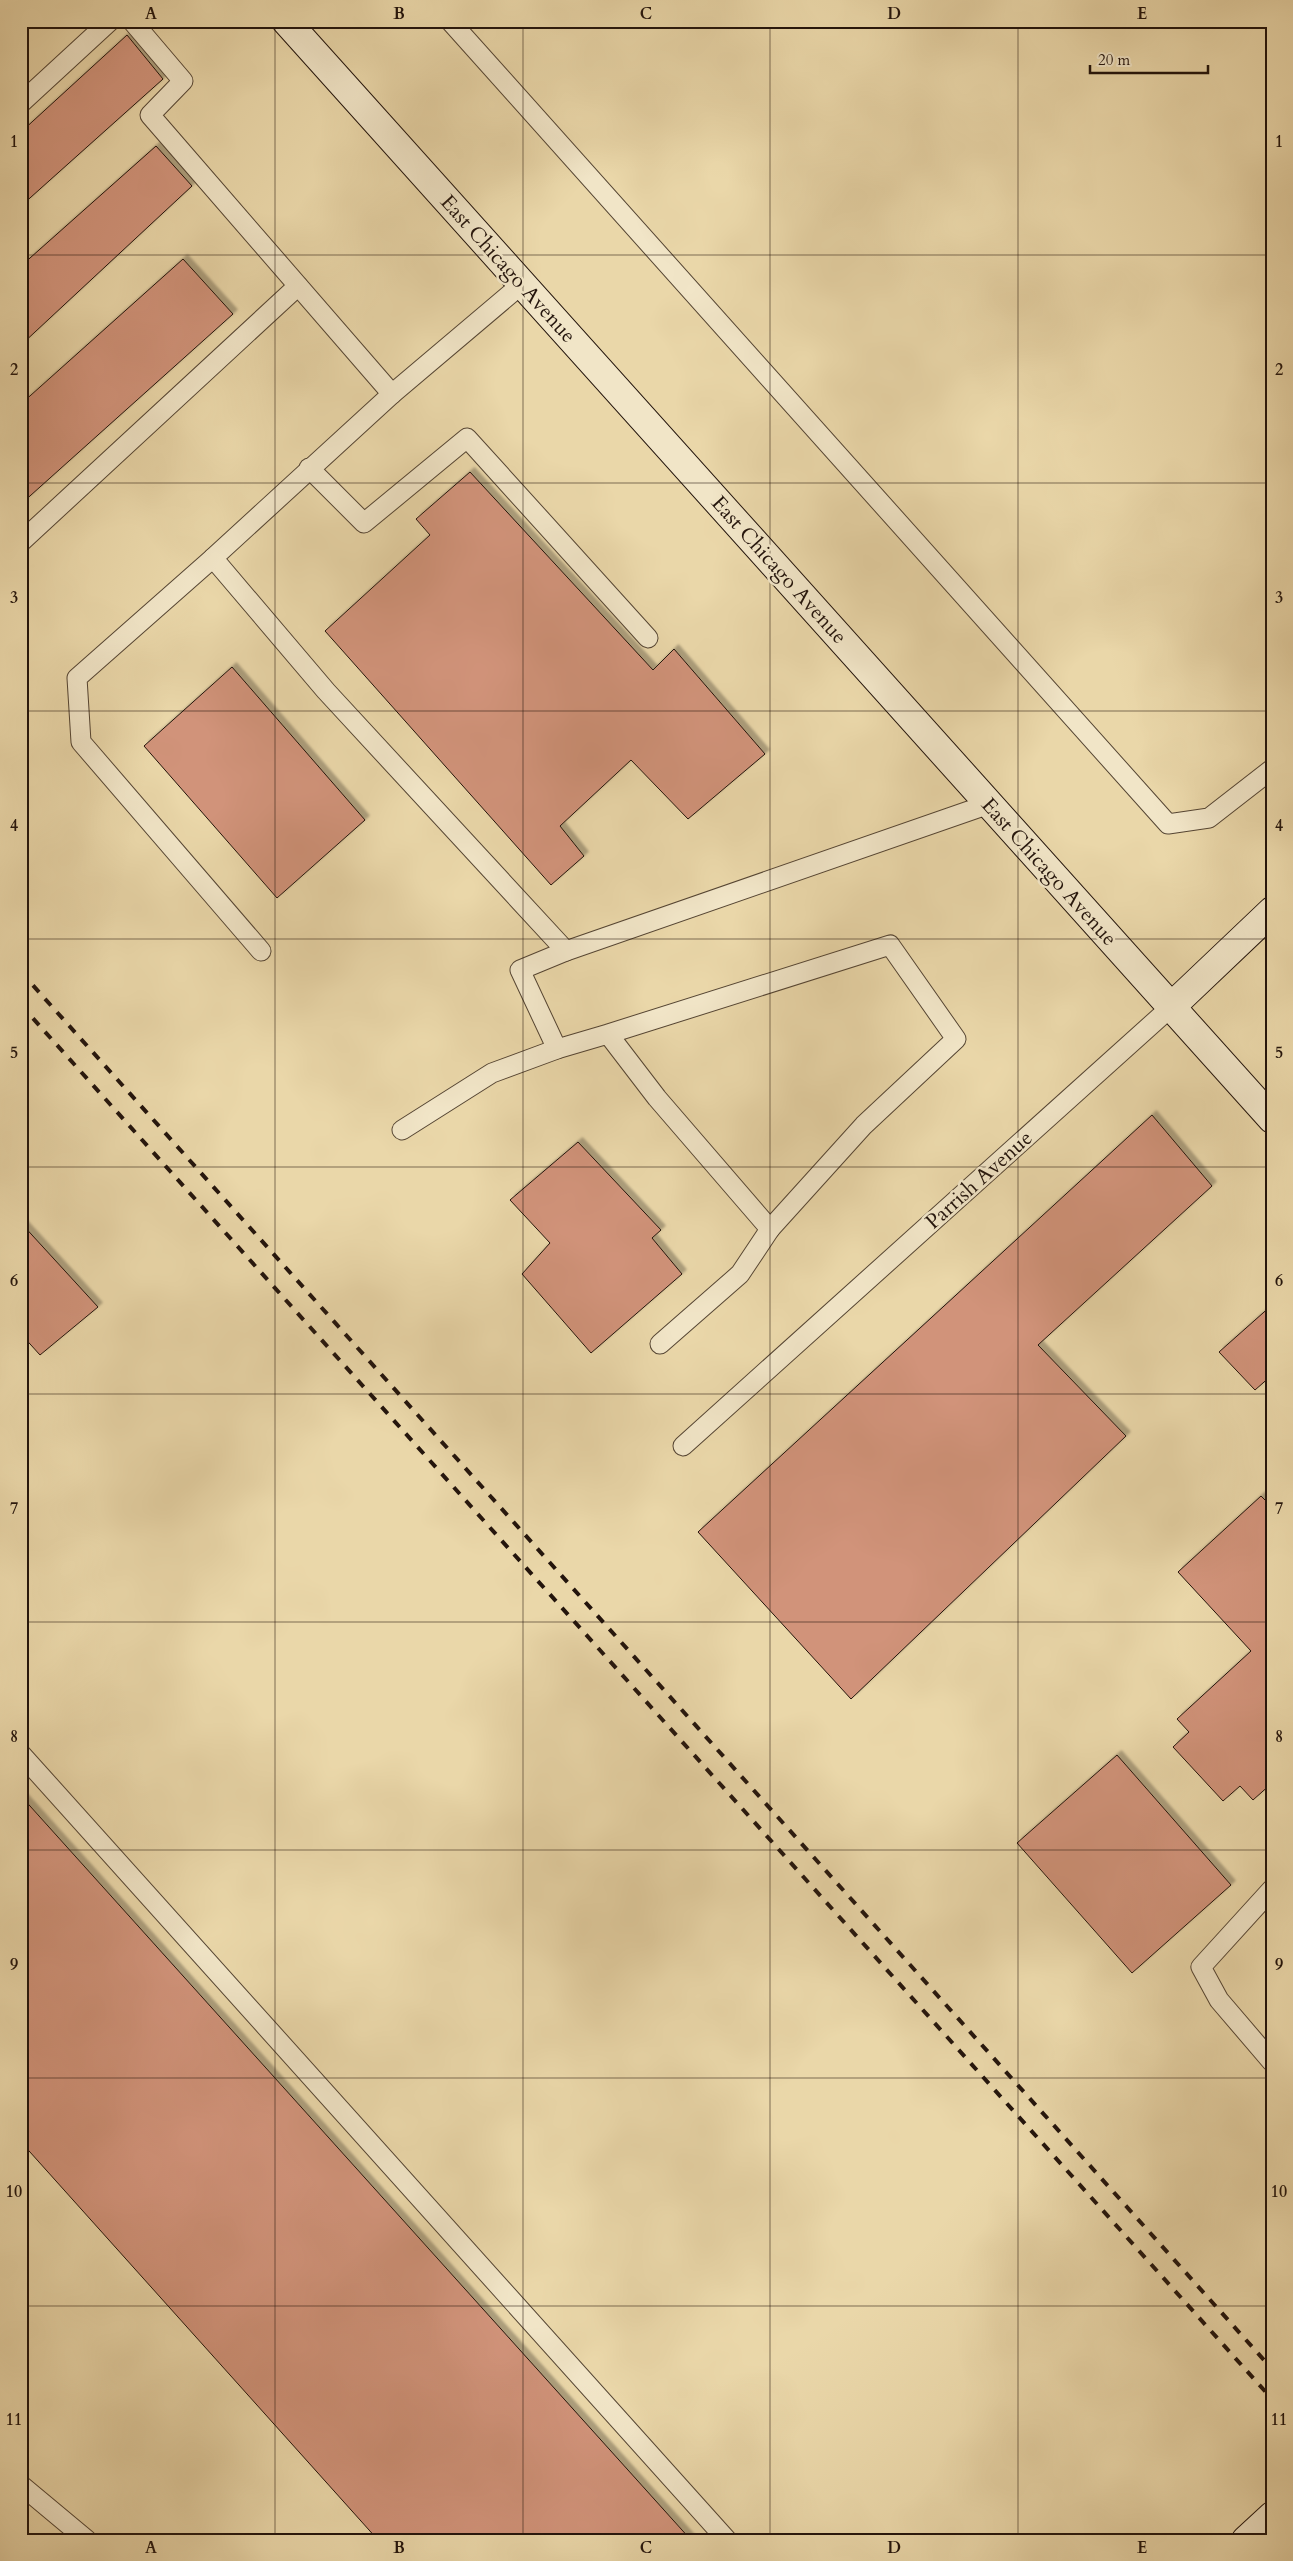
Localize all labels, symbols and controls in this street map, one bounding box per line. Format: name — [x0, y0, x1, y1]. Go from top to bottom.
text: A — [145, 3, 157, 25]
text: B — [393, 3, 405, 25]
text: C — [640, 3, 652, 25]
text: D — [887, 3, 901, 25]
text: E — [1137, 3, 1147, 25]
scale bar — [1090, 42, 1208, 74]
text: 20 m — [1098, 50, 1130, 70]
text: 1 — [10, 131, 18, 153]
text: 1 — [1275, 131, 1283, 153]
street label: East Chicago Avenue — [434, 189, 582, 349]
text: 2 — [10, 359, 18, 381]
text: 2 — [1275, 359, 1283, 381]
street label: East Chicago Avenue — [705, 490, 853, 650]
text: 3 — [10, 587, 18, 609]
text: 3 — [1275, 587, 1283, 609]
street label: East Chicago Avenue — [975, 792, 1123, 952]
text: 4 — [10, 815, 18, 837]
text: 4 — [1275, 815, 1283, 837]
text: 5 — [10, 1042, 18, 1064]
text: 5 — [1275, 1042, 1283, 1064]
street label: Parrish Avenue — [919, 1124, 1039, 1236]
text: 6 — [10, 1270, 18, 1292]
text: 6 — [1275, 1270, 1283, 1292]
text: 7 — [10, 1498, 18, 1520]
text: 7 — [1275, 1498, 1283, 1520]
text: 8 — [10, 1726, 18, 1748]
text: 8 — [1275, 1726, 1283, 1748]
text: 9 — [10, 1954, 18, 1976]
text: 9 — [1275, 1954, 1283, 1976]
text: 10 — [6, 2181, 22, 2203]
text: 10 — [1271, 2181, 1287, 2203]
text: 11 — [6, 2409, 22, 2431]
text: 11 — [1271, 2409, 1287, 2431]
text: A — [145, 2537, 157, 2559]
text: B — [393, 2537, 405, 2559]
text: C — [640, 2537, 652, 2559]
text: D — [887, 2537, 901, 2559]
text: E — [1137, 2537, 1147, 2559]

